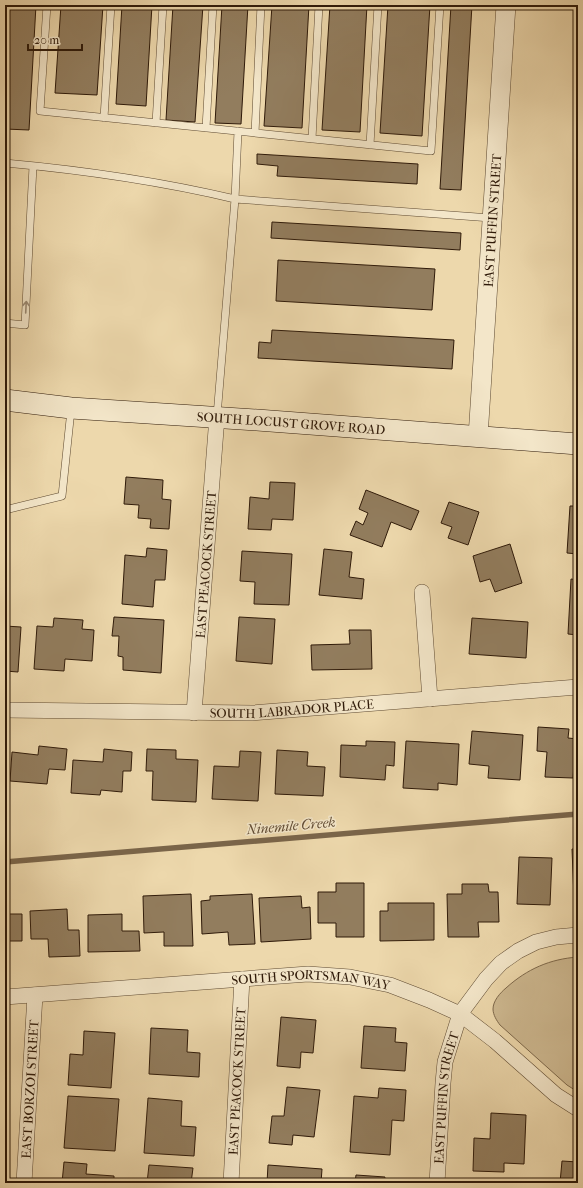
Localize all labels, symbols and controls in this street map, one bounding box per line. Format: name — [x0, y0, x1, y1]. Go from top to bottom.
scale bar — [28, 26, 82, 52]
text: 20 m — [34, 33, 59, 47]
street label: EAST PUFFIN STREET — [480, 153, 504, 288]
one-way arrow — [23, 301, 30, 314]
street label: SOUTH LOCUST GROVE ROAD — [196, 409, 386, 437]
street label: EAST PEACOCK STREET — [192, 490, 219, 639]
street label: SOUTH LABRADOR PLACE — [210, 696, 375, 721]
water label: Ninemile Creek — [245, 814, 336, 838]
street label: SOUTH SPORTSMAN WAY — [231, 966, 393, 993]
street label: EAST PEACOCK STREET — [225, 1007, 248, 1156]
street label: EAST BORZOI STREET — [18, 1019, 41, 1159]
street label: EAST PUFFIN STREET — [431, 1029, 462, 1164]

